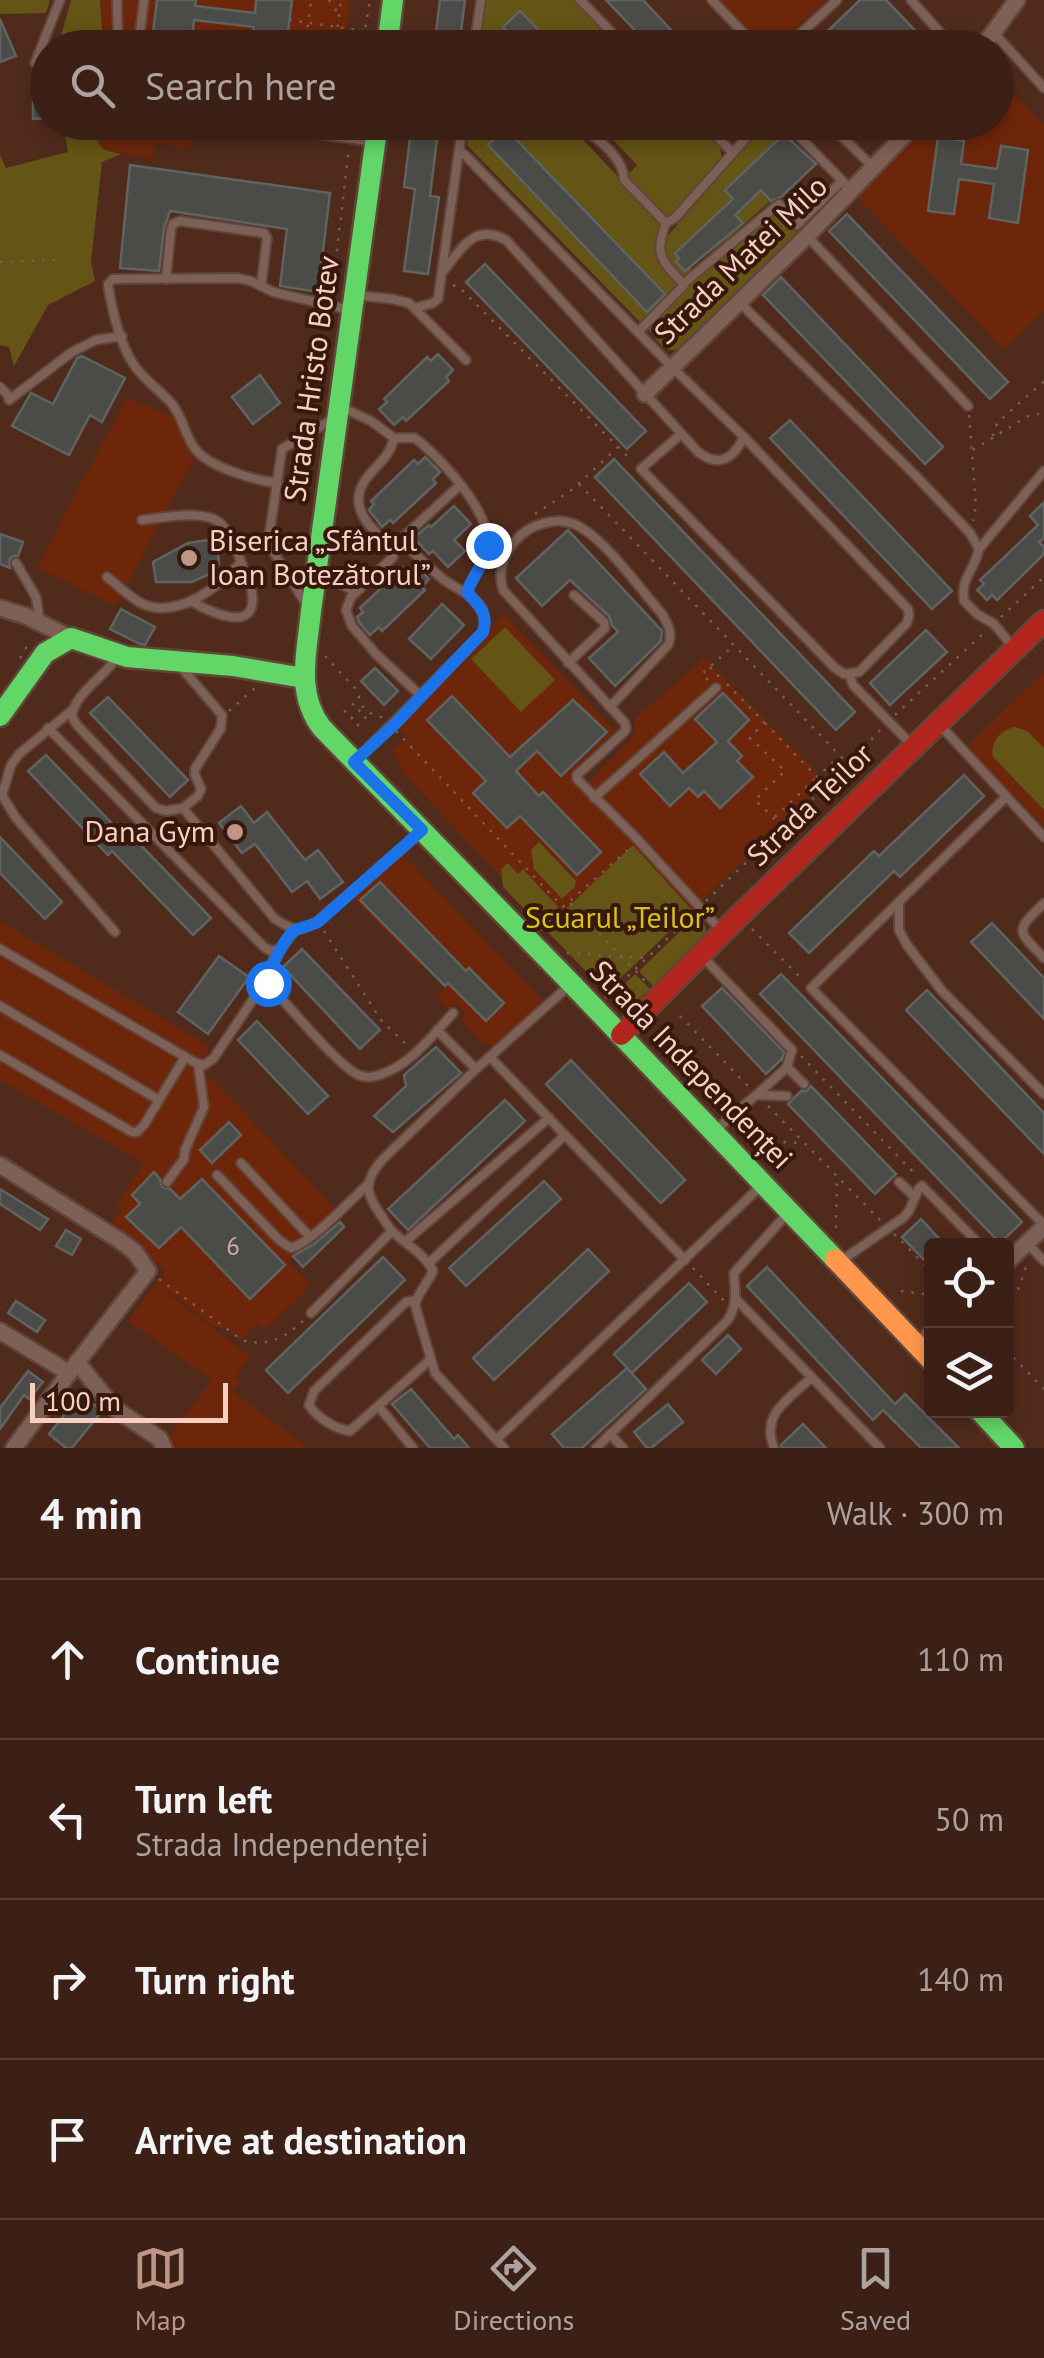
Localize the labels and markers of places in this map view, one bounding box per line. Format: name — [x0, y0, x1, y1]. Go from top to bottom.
place label: Biserica „Sfântul Ioan Botezătorul” — [209, 520, 431, 593]
marker: Biserica „Sfântul Ioan Botezătorul” — [178, 547, 200, 569]
place label: Dana Gym — [85, 811, 215, 850]
marker: Dana Gym — [224, 821, 246, 843]

